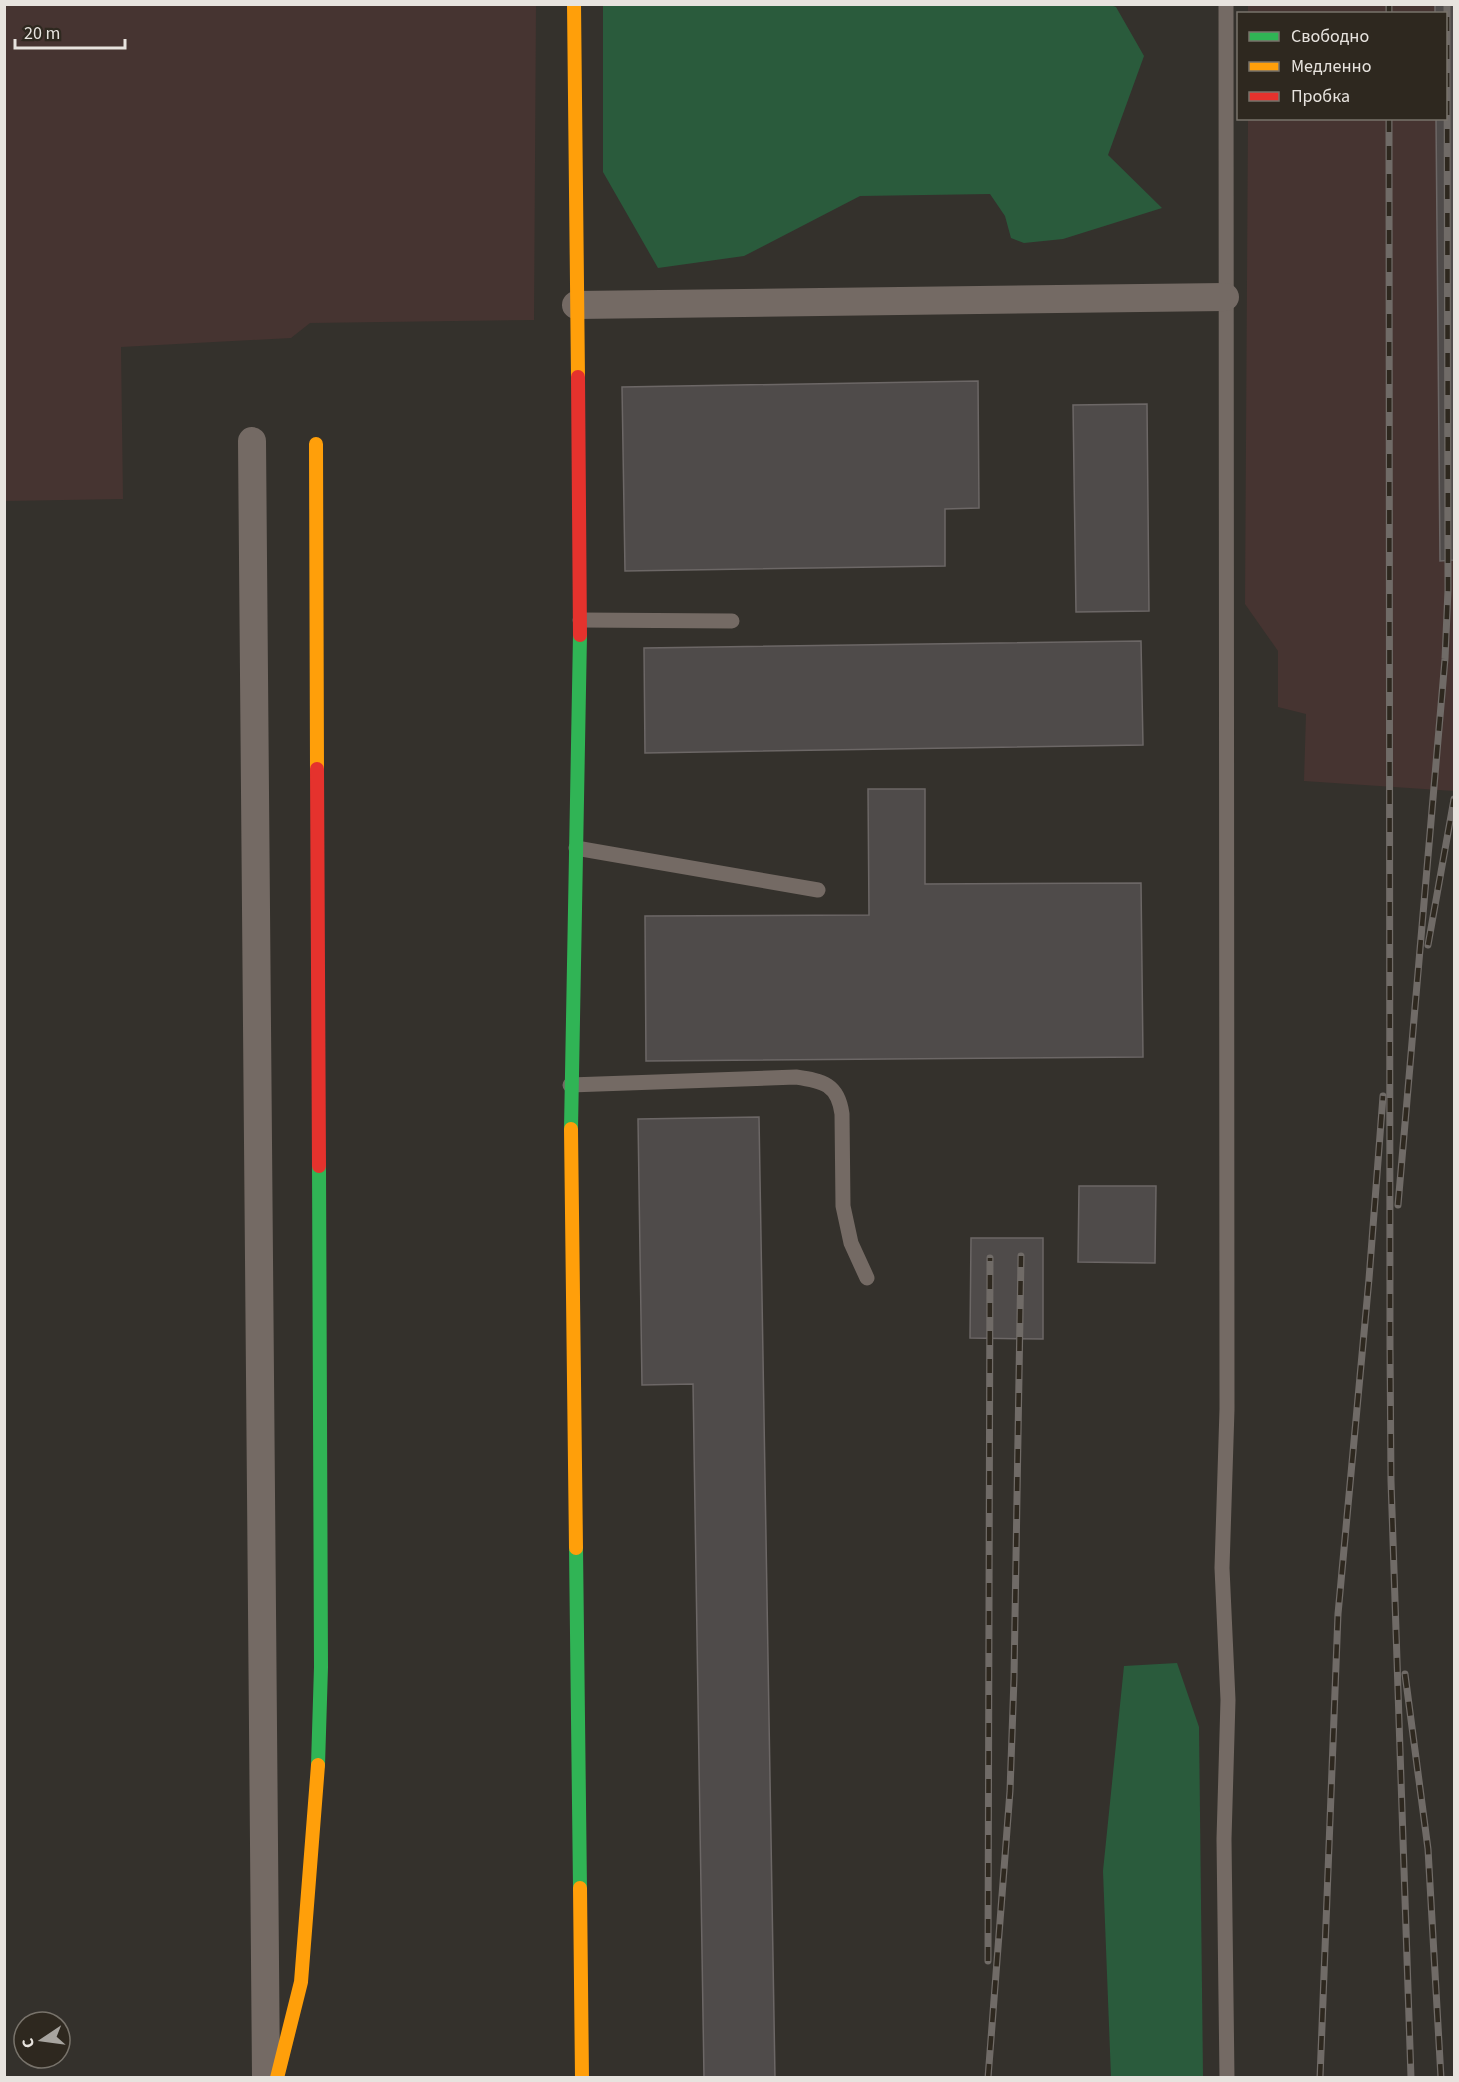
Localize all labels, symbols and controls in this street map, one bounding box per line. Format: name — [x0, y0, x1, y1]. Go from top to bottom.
scale bar — [15, 12, 124, 50]
legend — [1237, 12, 1447, 120]
text: 20 m — [24, 21, 60, 46]
text: Свободно — [1291, 24, 1369, 49]
text: Медленно — [1291, 54, 1371, 79]
text: Пробка — [1291, 84, 1350, 109]
north arrow — [12, 2010, 72, 2070]
text: С — [17, 2036, 40, 2050]

